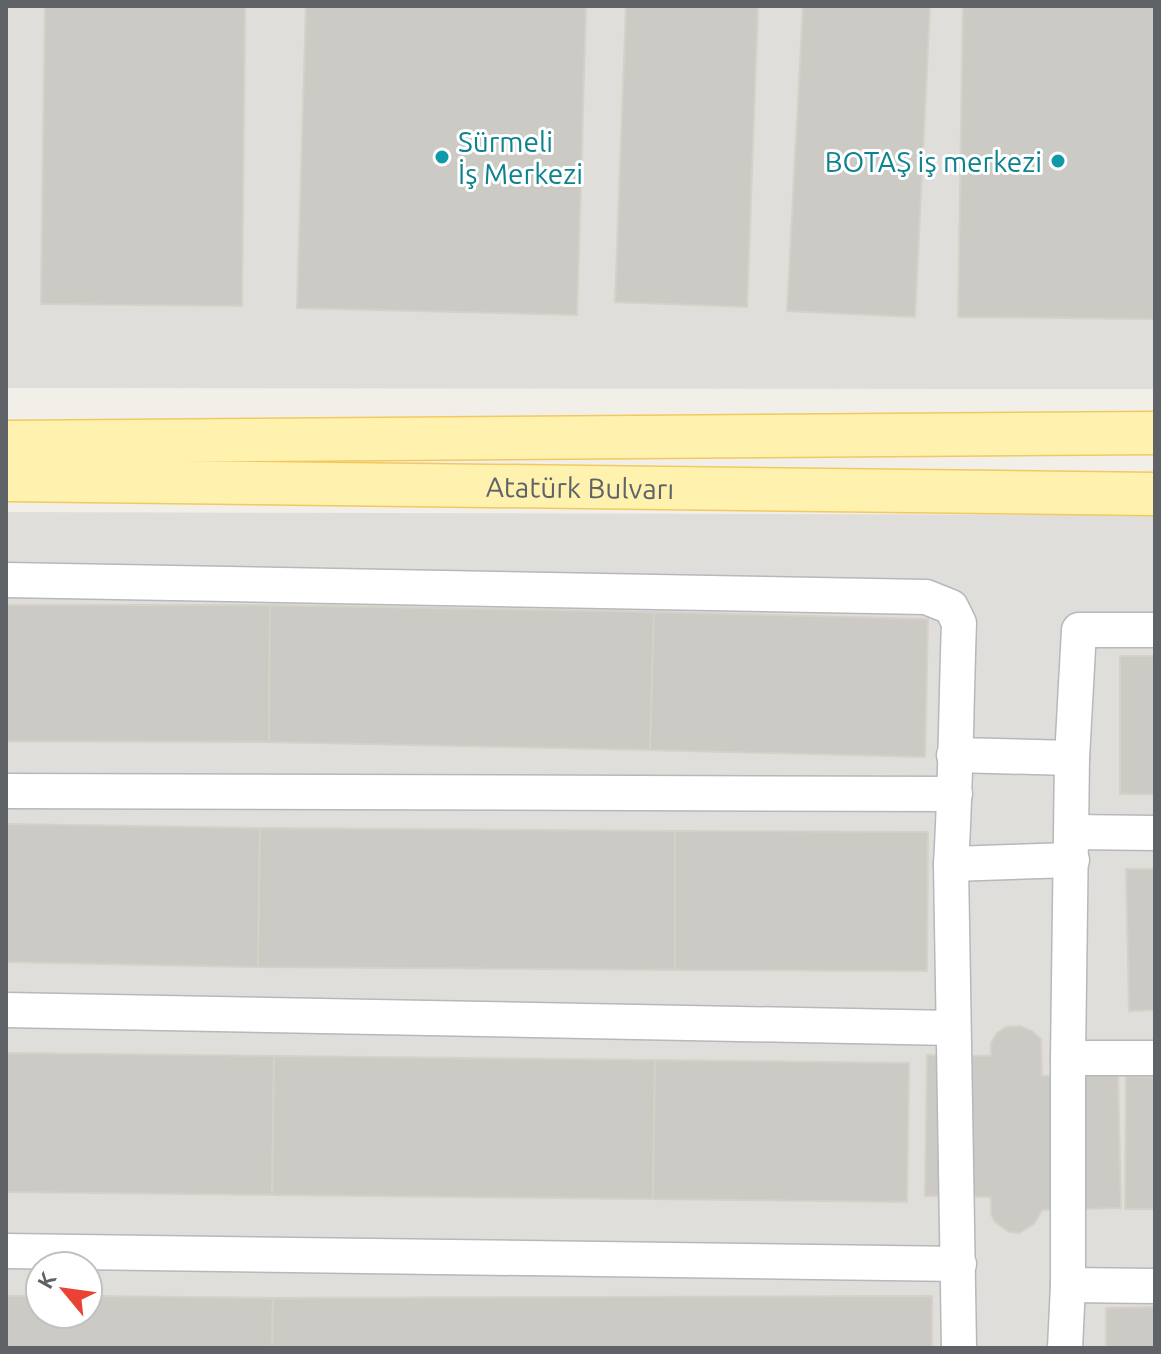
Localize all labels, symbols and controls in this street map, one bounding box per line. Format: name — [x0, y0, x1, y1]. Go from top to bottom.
place label: Sürmeli İş Merkezi — [458, 126, 583, 189]
place label: BOTAŞ iş merkezi — [825, 146, 1042, 177]
marker: Sürmeli İş Merkezi — [433, 148, 451, 166]
marker: BOTAŞ iş merkezi — [1049, 152, 1067, 170]
street label: Atatürk Bulvarı — [486, 470, 674, 504]
north arrow — [24, 1250, 104, 1330]
text: K — [32, 1267, 61, 1293]

